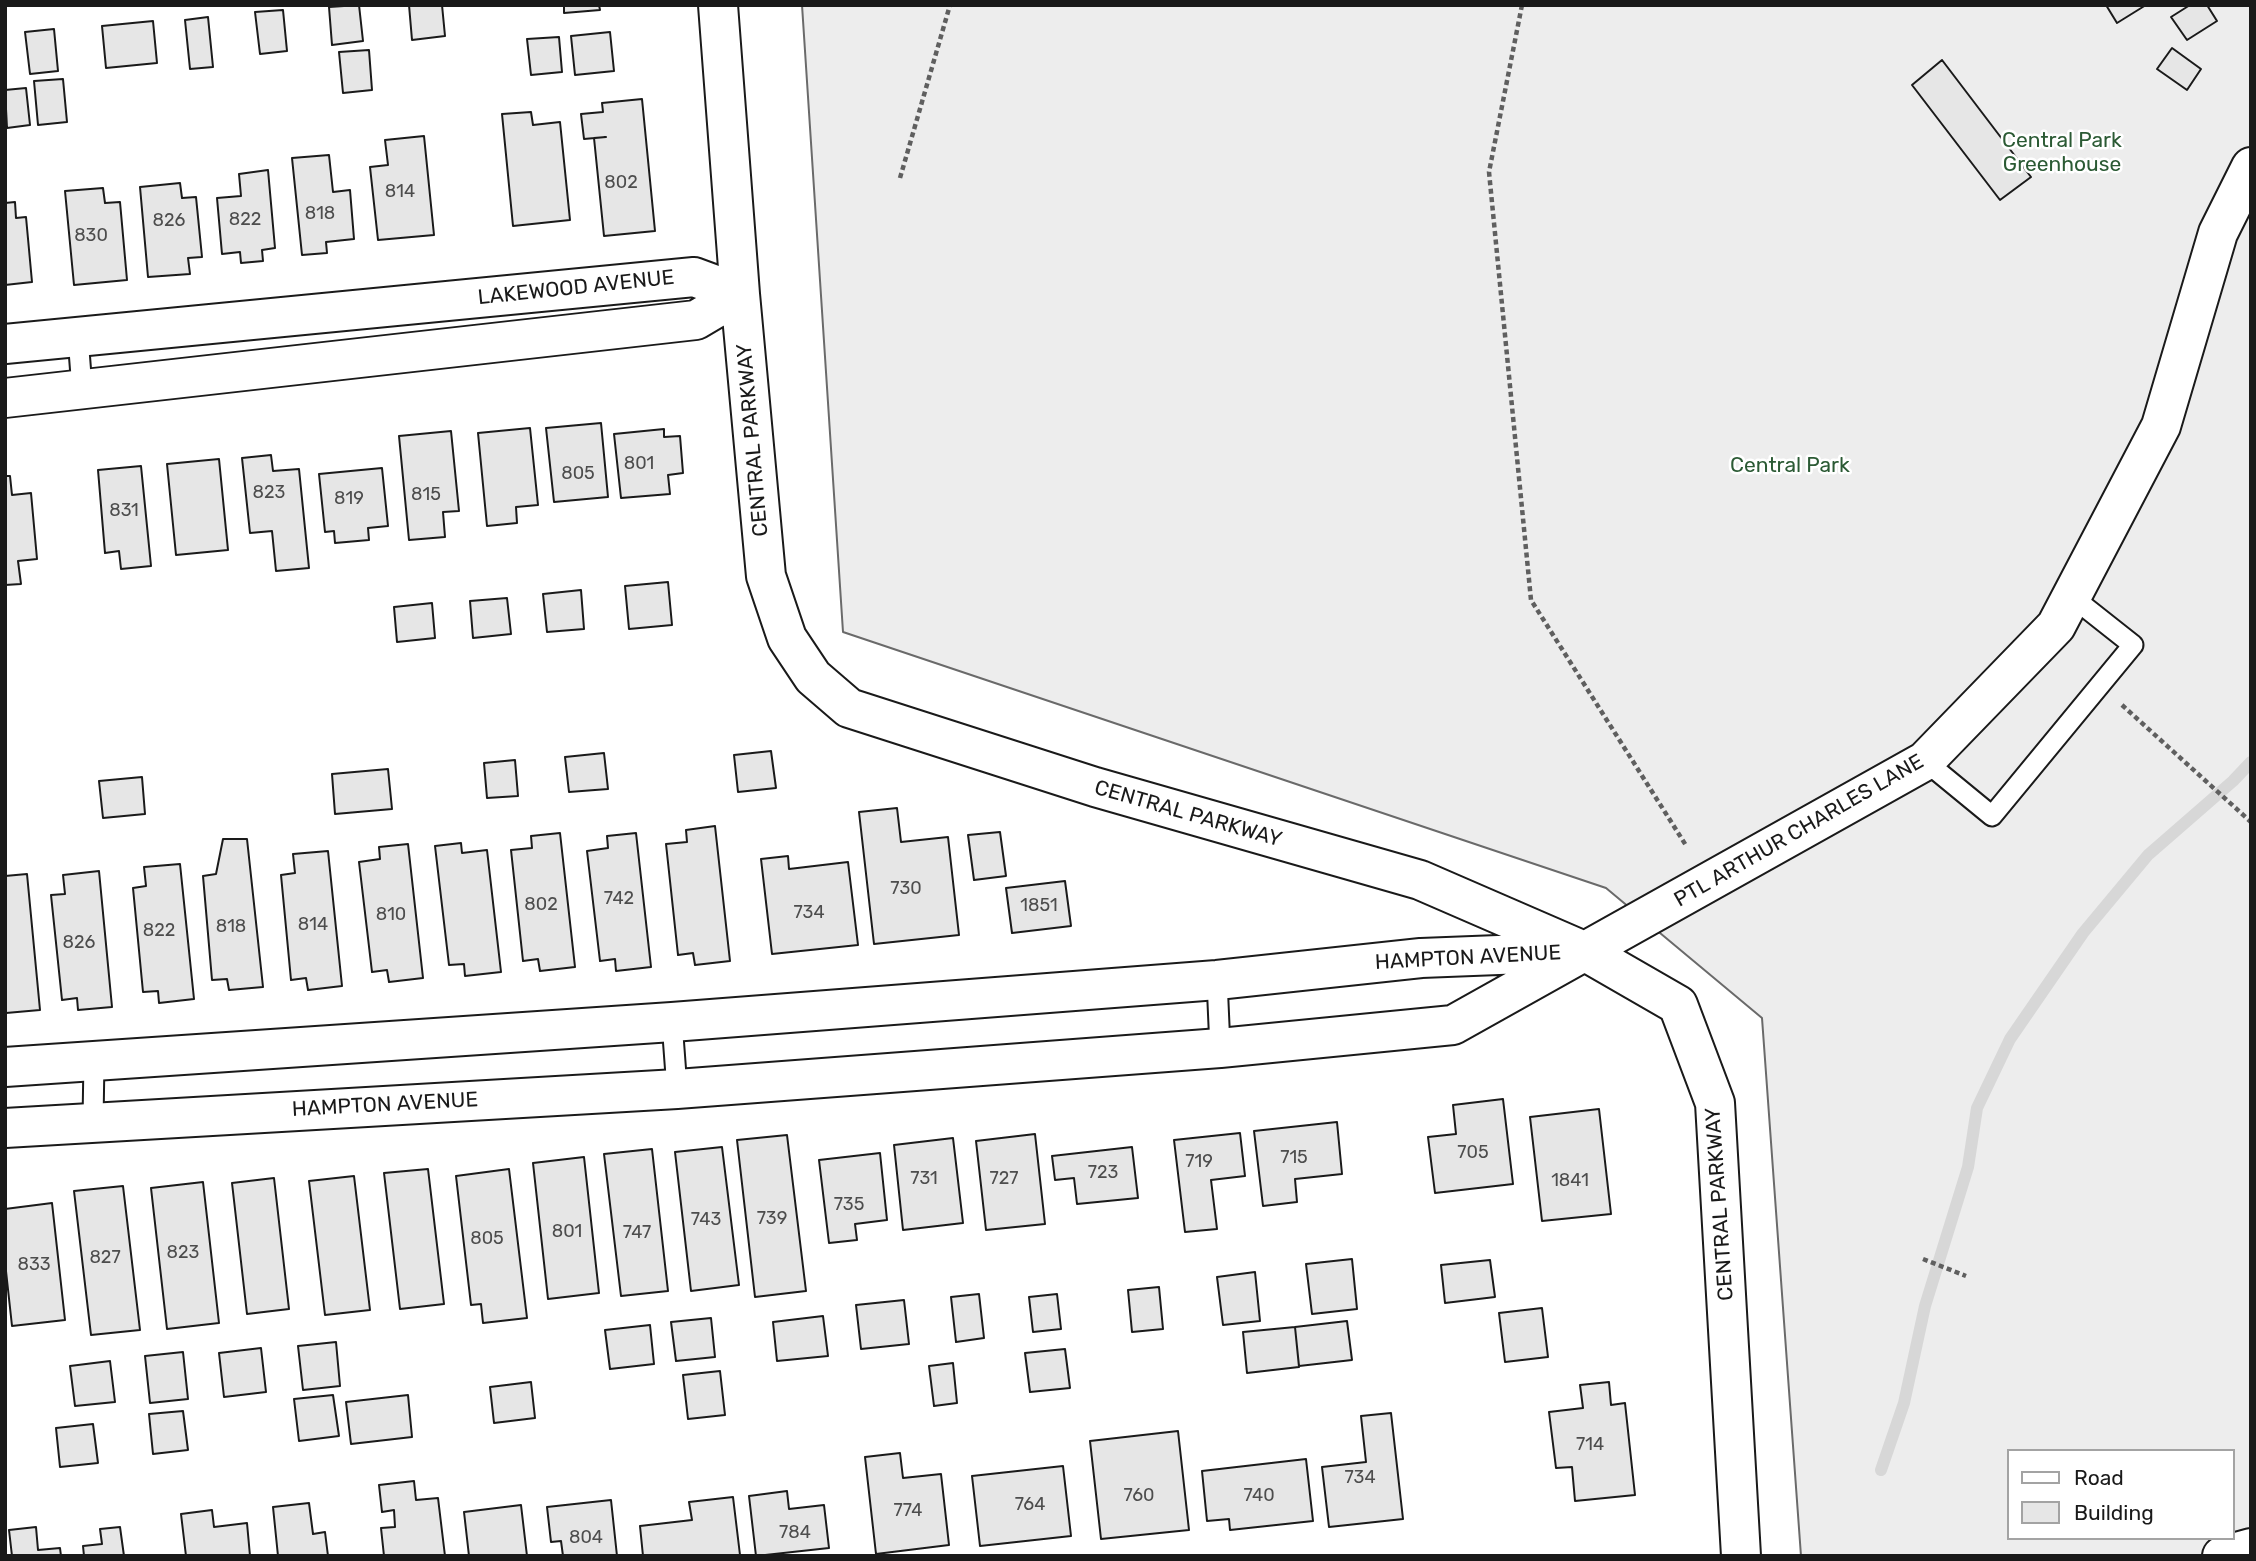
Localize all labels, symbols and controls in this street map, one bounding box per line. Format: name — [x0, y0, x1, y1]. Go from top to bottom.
park label: Central Park Greenhouse — [2002, 128, 2122, 178]
house number: 802 — [604, 172, 638, 194]
house number: 814 — [385, 181, 415, 203]
house number: 818 — [305, 203, 335, 225]
house number: 822 — [229, 209, 261, 231]
house number: 826 — [153, 210, 185, 232]
house number: 830 — [74, 225, 108, 247]
street label: LAKEWOOD AVENUE — [476, 265, 676, 311]
street label: CENTRAL PARKWAY — [732, 342, 774, 538]
house number: 801 — [624, 453, 654, 475]
park label: Central Park — [1730, 453, 1850, 479]
house number: 805 — [561, 463, 595, 485]
house number: 823 — [253, 482, 285, 504]
house number: 815 — [411, 484, 441, 506]
house number: 819 — [334, 488, 364, 510]
house number: 831 — [109, 500, 139, 522]
street label: PTL ARTHUR CHARLES LANE — [1670, 749, 1928, 913]
street label: CENTRAL PARKWAY — [1091, 775, 1285, 853]
house number: 730 — [890, 878, 922, 900]
house number: 742 — [604, 888, 634, 910]
house number: 802 — [524, 894, 558, 916]
house number: 1851 — [1020, 895, 1058, 917]
house number: 734 — [793, 902, 825, 924]
house number: 810 — [376, 904, 406, 926]
house number: 814 — [298, 914, 328, 936]
house number: 818 — [216, 916, 246, 938]
house number: 822 — [143, 920, 175, 942]
house number: 826 — [63, 932, 95, 954]
street label: HAMPTON AVENUE — [1374, 941, 1562, 975]
street label: HAMPTON AVENUE — [291, 1088, 479, 1122]
street label: CENTRAL PARKWAY — [1701, 1106, 1739, 1302]
house number: 705 — [1457, 1142, 1489, 1164]
house number: 715 — [1280, 1147, 1308, 1169]
house number: 719 — [1185, 1151, 1213, 1173]
house number: 723 — [1088, 1162, 1118, 1184]
house number: 731 — [910, 1168, 938, 1190]
house number: 727 — [989, 1168, 1019, 1190]
house number: 1841 — [1551, 1170, 1589, 1192]
house number: 735 — [834, 1194, 864, 1216]
house number: 739 — [757, 1208, 787, 1230]
house number: 743 — [691, 1209, 721, 1231]
house number: 801 — [552, 1221, 582, 1243]
house number: 747 — [623, 1222, 651, 1244]
house number: 805 — [470, 1228, 504, 1250]
house number: 823 — [167, 1242, 199, 1264]
house number: 827 — [89, 1247, 121, 1269]
house number: 833 — [17, 1254, 51, 1276]
house number: 714 — [1576, 1434, 1604, 1456]
legend — [2008, 1449, 2235, 1540]
text: Road — [2074, 1465, 2124, 1490]
house number: 734 — [1344, 1467, 1376, 1489]
house number: 760 — [1124, 1485, 1154, 1507]
house number: 740 — [1243, 1485, 1275, 1507]
house number: 764 — [1015, 1494, 1045, 1516]
house number: 774 — [893, 1500, 923, 1522]
text: Building — [2074, 1500, 2154, 1525]
house number: 784 — [779, 1522, 811, 1544]
house number: 804 — [569, 1527, 603, 1549]

